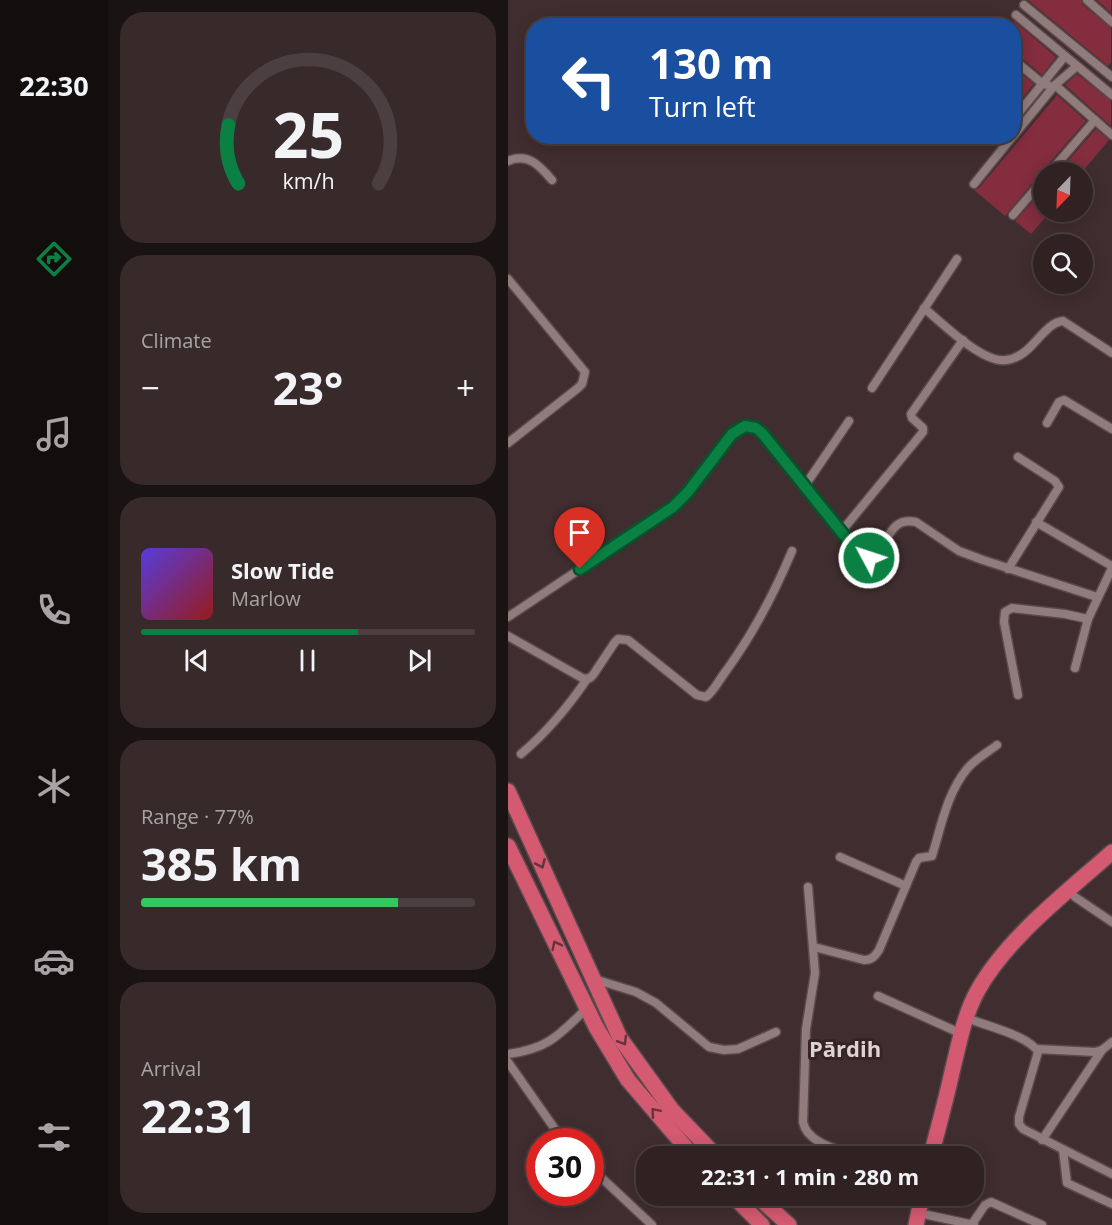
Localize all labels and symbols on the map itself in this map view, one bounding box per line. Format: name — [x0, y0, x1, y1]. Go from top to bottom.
north arrow — [1033, 162, 1093, 222]
pin — [554, 507, 605, 569]
position arrow — [837, 526, 901, 590]
one-way arrow — [533, 857, 545, 868]
one-way arrow — [551, 941, 563, 952]
district label: Pārdih — [809, 1033, 881, 1063]
one-way arrow — [616, 1035, 627, 1045]
one-way arrow — [651, 1108, 662, 1119]
speed limit sign: 30 — [526, 1128, 604, 1206]

